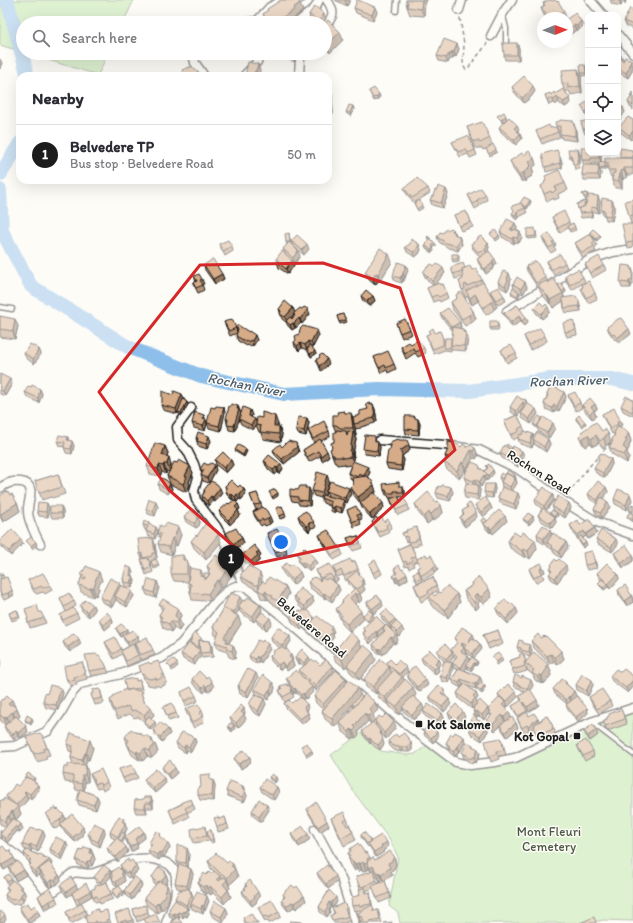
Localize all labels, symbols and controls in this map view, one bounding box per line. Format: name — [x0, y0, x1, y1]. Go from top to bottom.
north arrow — [537, 12, 573, 48]
map controls — [585, 12, 621, 156]
button: + — [585, 12, 621, 48]
search box — [16, 16, 332, 60]
icon: search — [30, 27, 52, 49]
text: Search here — [62, 29, 137, 47]
button: − — [585, 48, 621, 84]
button: locate — [585, 84, 621, 120]
text: Nearby — [32, 88, 84, 108]
button: layers — [585, 120, 621, 156]
text: Belvedere TP — [70, 138, 154, 156]
text: 1 — [42, 147, 48, 162]
text: 50 m — [287, 147, 316, 162]
text: Bus stop · Belvedere Road — [70, 156, 214, 171]
water label: Rochan River — [206, 369, 287, 401]
water label: Rochan River — [529, 371, 609, 391]
street label: Rochon Road — [504, 446, 574, 498]
your location — [271, 532, 291, 552]
pin: 1 — [218, 545, 244, 578]
street label: Belvedere Road — [274, 594, 350, 660]
place label: Kot Salome — [427, 717, 491, 732]
marker: Kot Salome — [414, 719, 424, 729]
place label: Kot Gopal — [514, 729, 569, 745]
marker: Kot Gopal — [572, 731, 582, 741]
park label: Mont Fleuri Cemetery — [517, 824, 581, 854]

